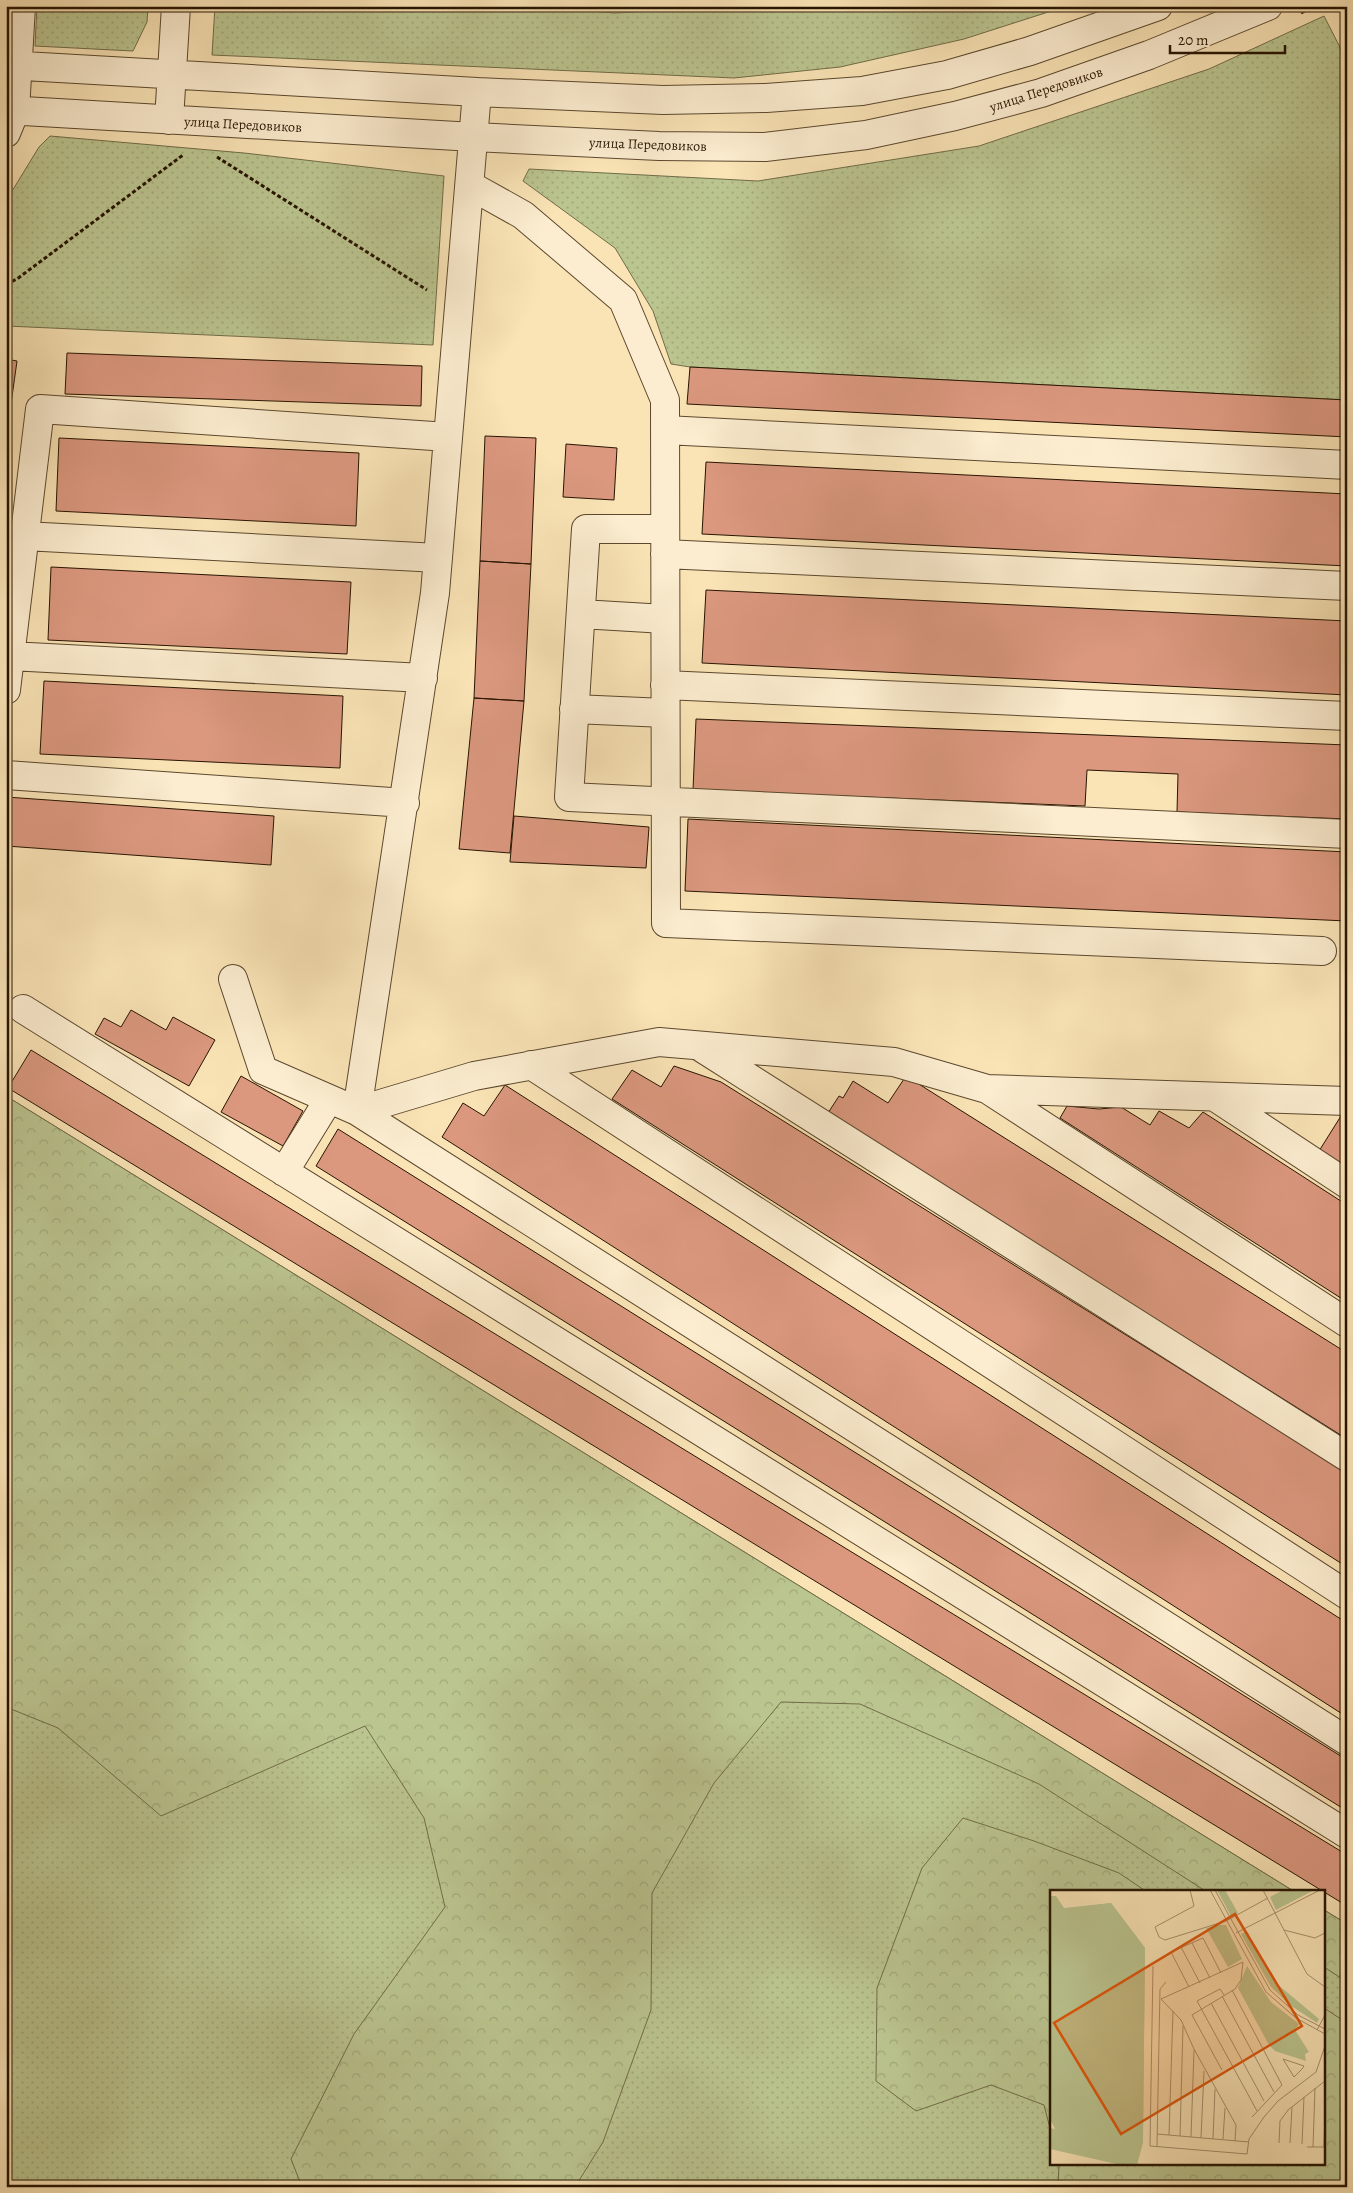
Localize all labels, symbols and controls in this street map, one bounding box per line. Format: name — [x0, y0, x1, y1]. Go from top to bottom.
scale bar — [1170, 22, 1286, 54]
text: 20 m — [1178, 30, 1209, 50]
street label: улица Передовиков — [986, 62, 1105, 117]
street label: улица Передовиков — [183, 112, 303, 137]
street label: улица Передовиков — [588, 133, 708, 156]
inset map — [1050, 1890, 1326, 2166]

